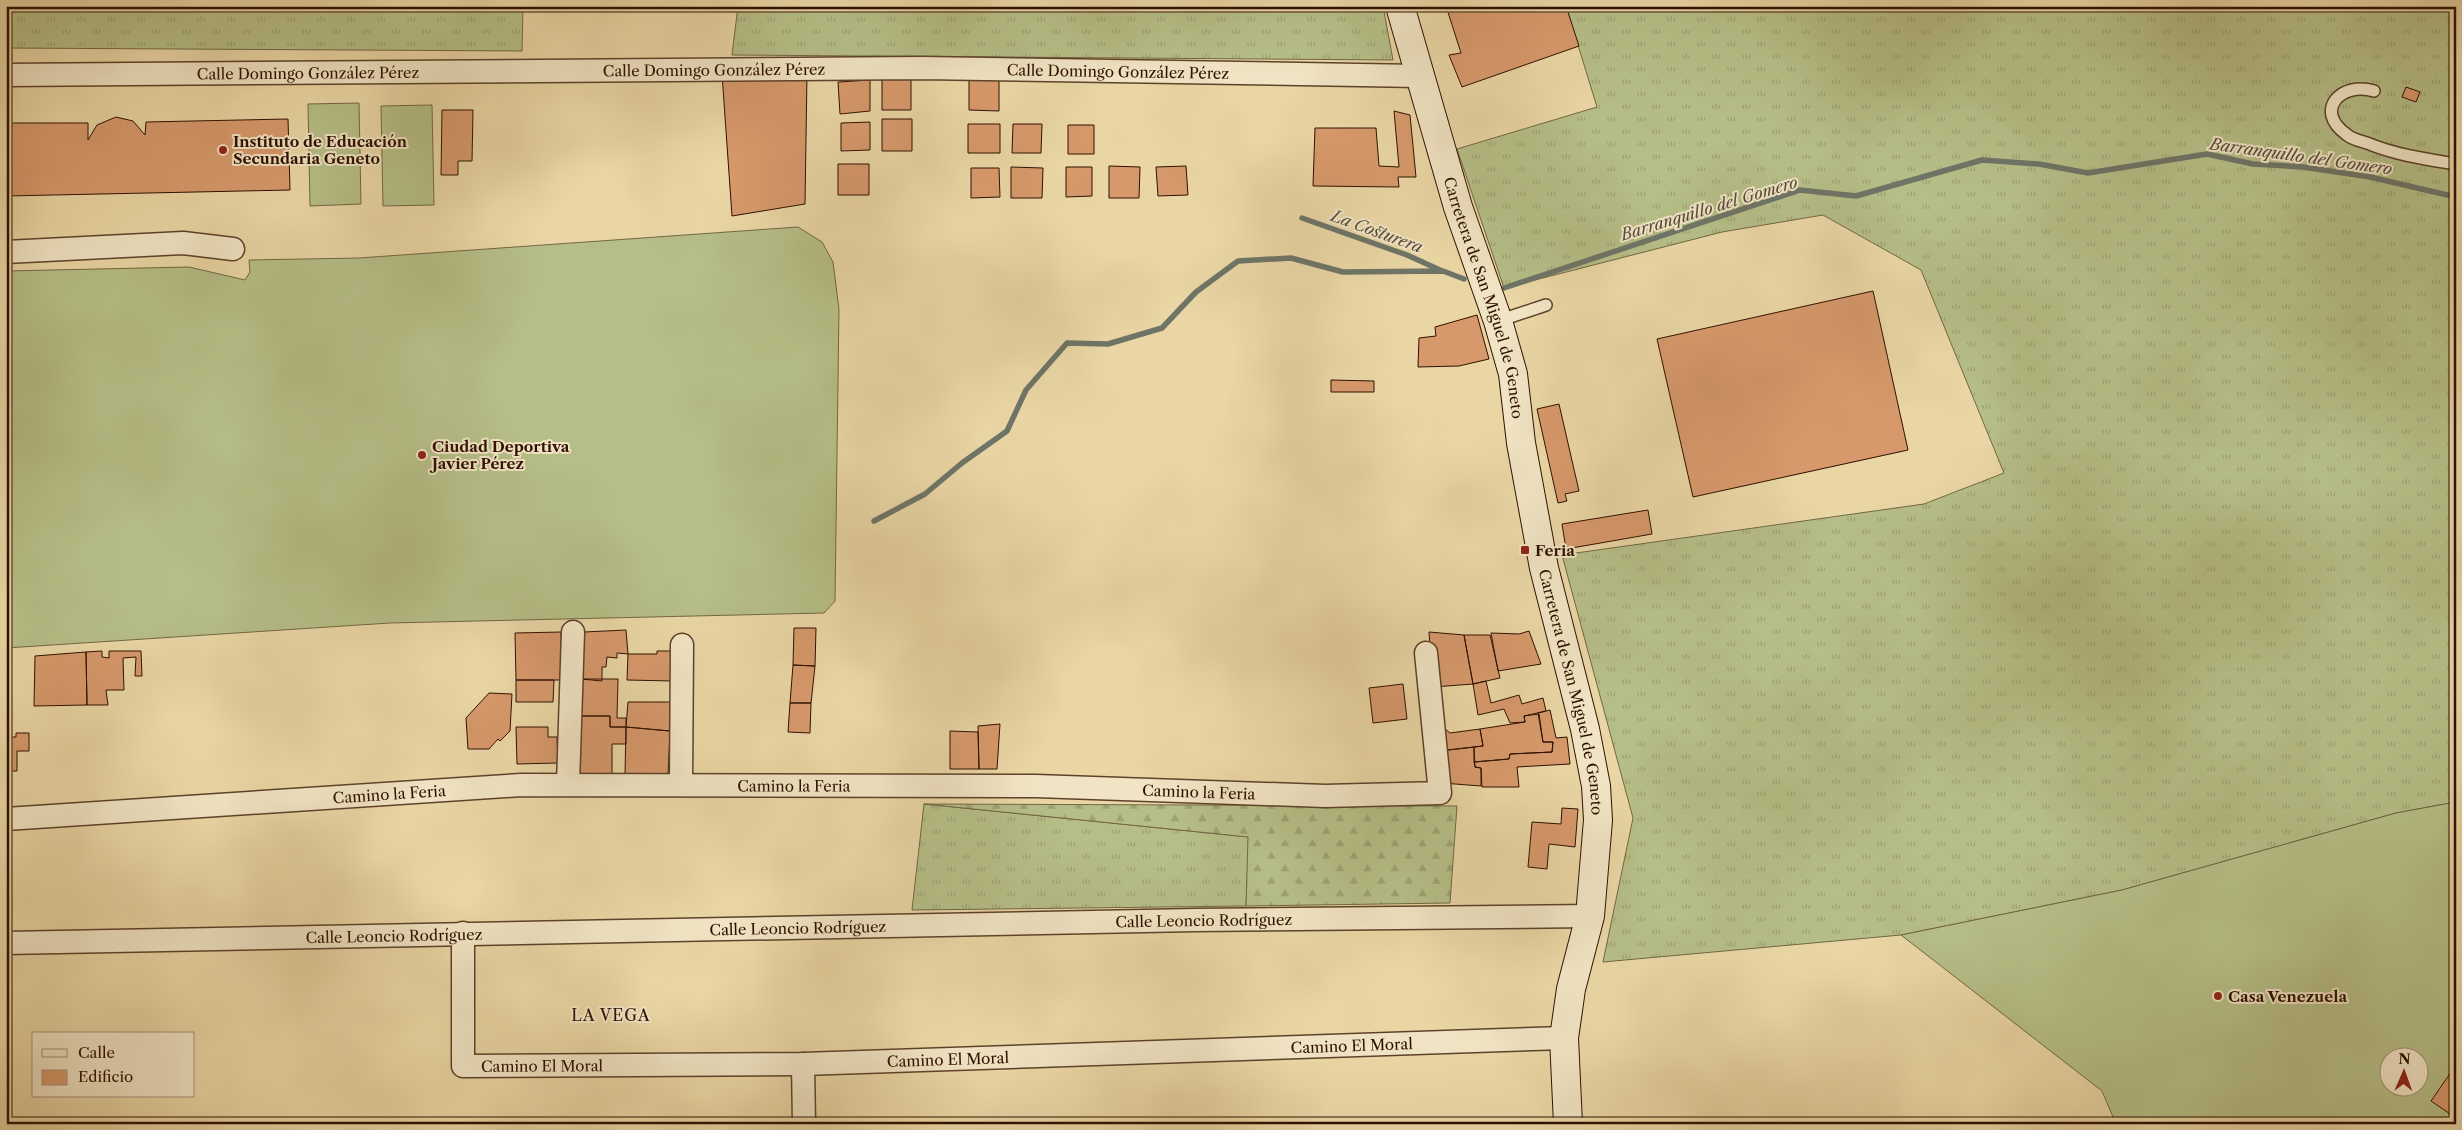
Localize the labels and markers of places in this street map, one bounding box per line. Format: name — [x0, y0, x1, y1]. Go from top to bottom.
place label: Instituto de Educación Secundaria Geneto — [233, 132, 408, 168]
marker: Instituto de Educación Secundaria Geneto — [217, 144, 229, 156]
place label: Ciudad Deportiva Javier Pérez — [429, 437, 570, 473]
marker: Ciudad Deportiva Javier Pérez — [416, 449, 428, 461]
place label: Feria — [1535, 541, 1575, 560]
marker: Feria — [1519, 544, 1531, 556]
place label: Casa Venezuela — [2228, 987, 2347, 1006]
marker: Casa Venezuela — [2212, 990, 2224, 1002]

